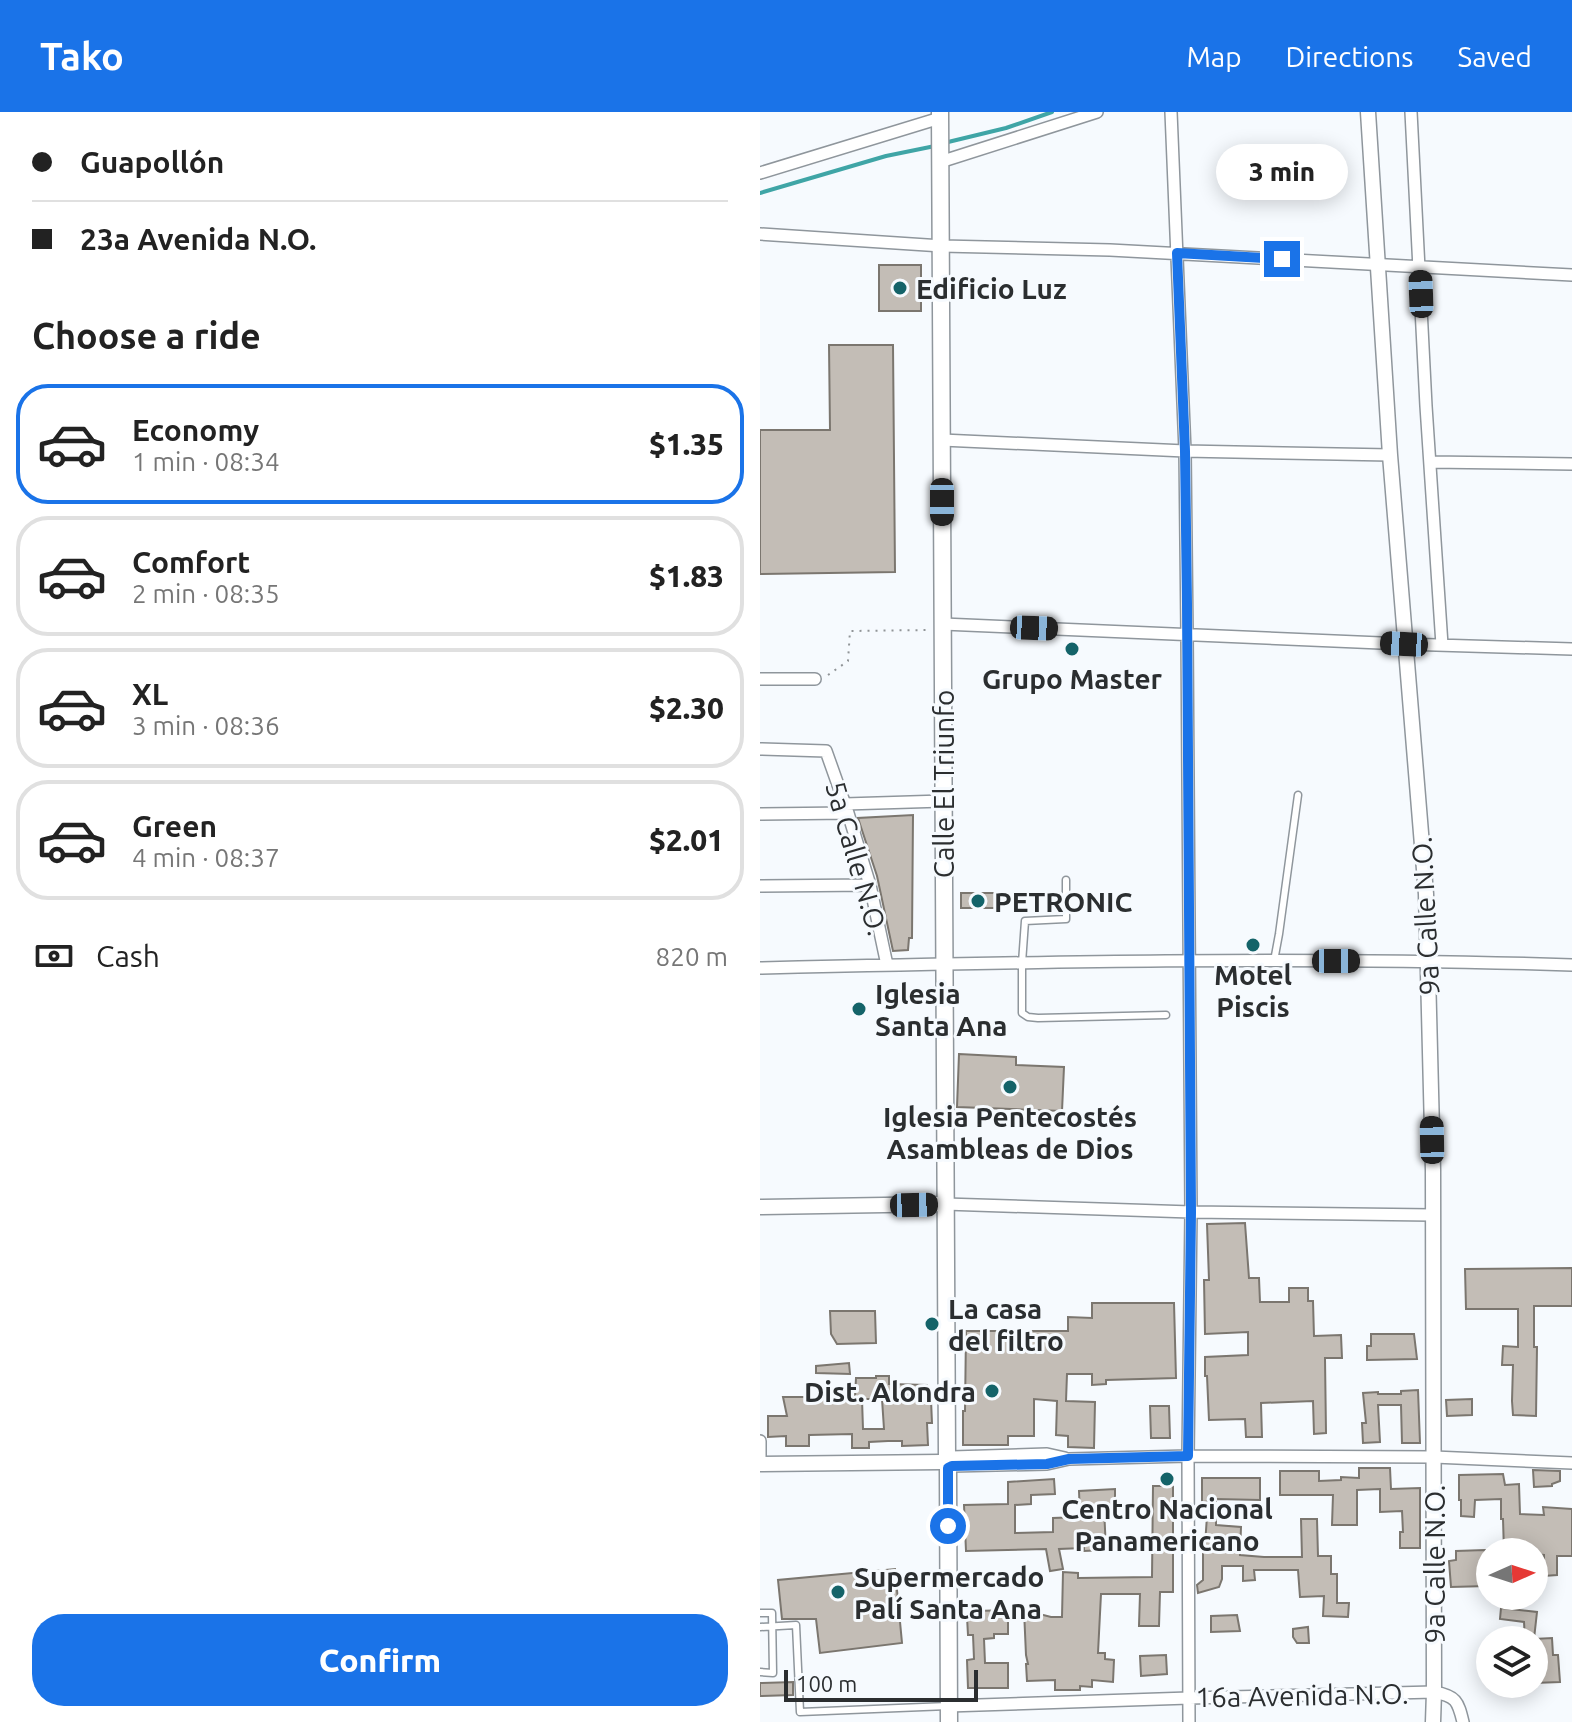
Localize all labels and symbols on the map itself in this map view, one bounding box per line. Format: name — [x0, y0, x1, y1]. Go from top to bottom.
callout: 3 min — [1216, 143, 1348, 199]
route end — [1264, 241, 1300, 277]
car — [1408, 270, 1434, 318]
place label: Edificio Luz — [916, 273, 1067, 304]
marker: Edificio Luz — [891, 279, 909, 297]
car — [930, 478, 954, 526]
car — [1010, 615, 1058, 641]
car — [1379, 631, 1429, 657]
marker: Grupo Master — [1063, 640, 1081, 658]
place label: Grupo Master — [982, 663, 1163, 694]
street label: Calle El Triunfo — [928, 690, 959, 878]
street label: 5a Calle N.O. — [820, 777, 894, 939]
street label: 9a Calle N.O. — [1405, 836, 1445, 996]
place label: PETRONIC — [994, 886, 1133, 917]
marker: PETRONIC — [969, 892, 987, 910]
marker: Motel Piscis — [1244, 936, 1262, 954]
car — [1312, 949, 1360, 973]
place label: Motel Piscis — [1214, 959, 1292, 1022]
place label: Iglesia Santa Ana — [875, 978, 1008, 1041]
marker: Iglesia Santa Ana — [850, 1000, 868, 1018]
marker: Iglesia Pentecostés Asambleas de Dios — [1001, 1078, 1019, 1096]
place label: Iglesia Pentecostés Asambleas de Dios — [883, 1101, 1137, 1164]
car — [1420, 1116, 1444, 1164]
car — [890, 1193, 938, 1217]
place label: La casa del filtro — [948, 1293, 1064, 1356]
marker: La casa del filtro — [923, 1315, 941, 1333]
place label: Dist. Alondra — [804, 1376, 976, 1407]
marker: Dist. Alondra — [983, 1382, 1001, 1400]
marker: Centro Nacional Panamericano — [1158, 1470, 1176, 1488]
street label: 9a Calle N.O. — [1419, 1485, 1450, 1643]
place label: Centro Nacional Panamericano — [1061, 1493, 1273, 1556]
route start — [930, 1508, 966, 1544]
north arrow — [1476, 1538, 1548, 1610]
place label: Supermercado Palí Santa Ana — [854, 1561, 1044, 1624]
marker: Supermercado Palí Santa Ana — [829, 1583, 847, 1601]
scale bar — [784, 1666, 978, 1702]
street label: 16a Avenida N.O. — [1195, 1678, 1409, 1712]

